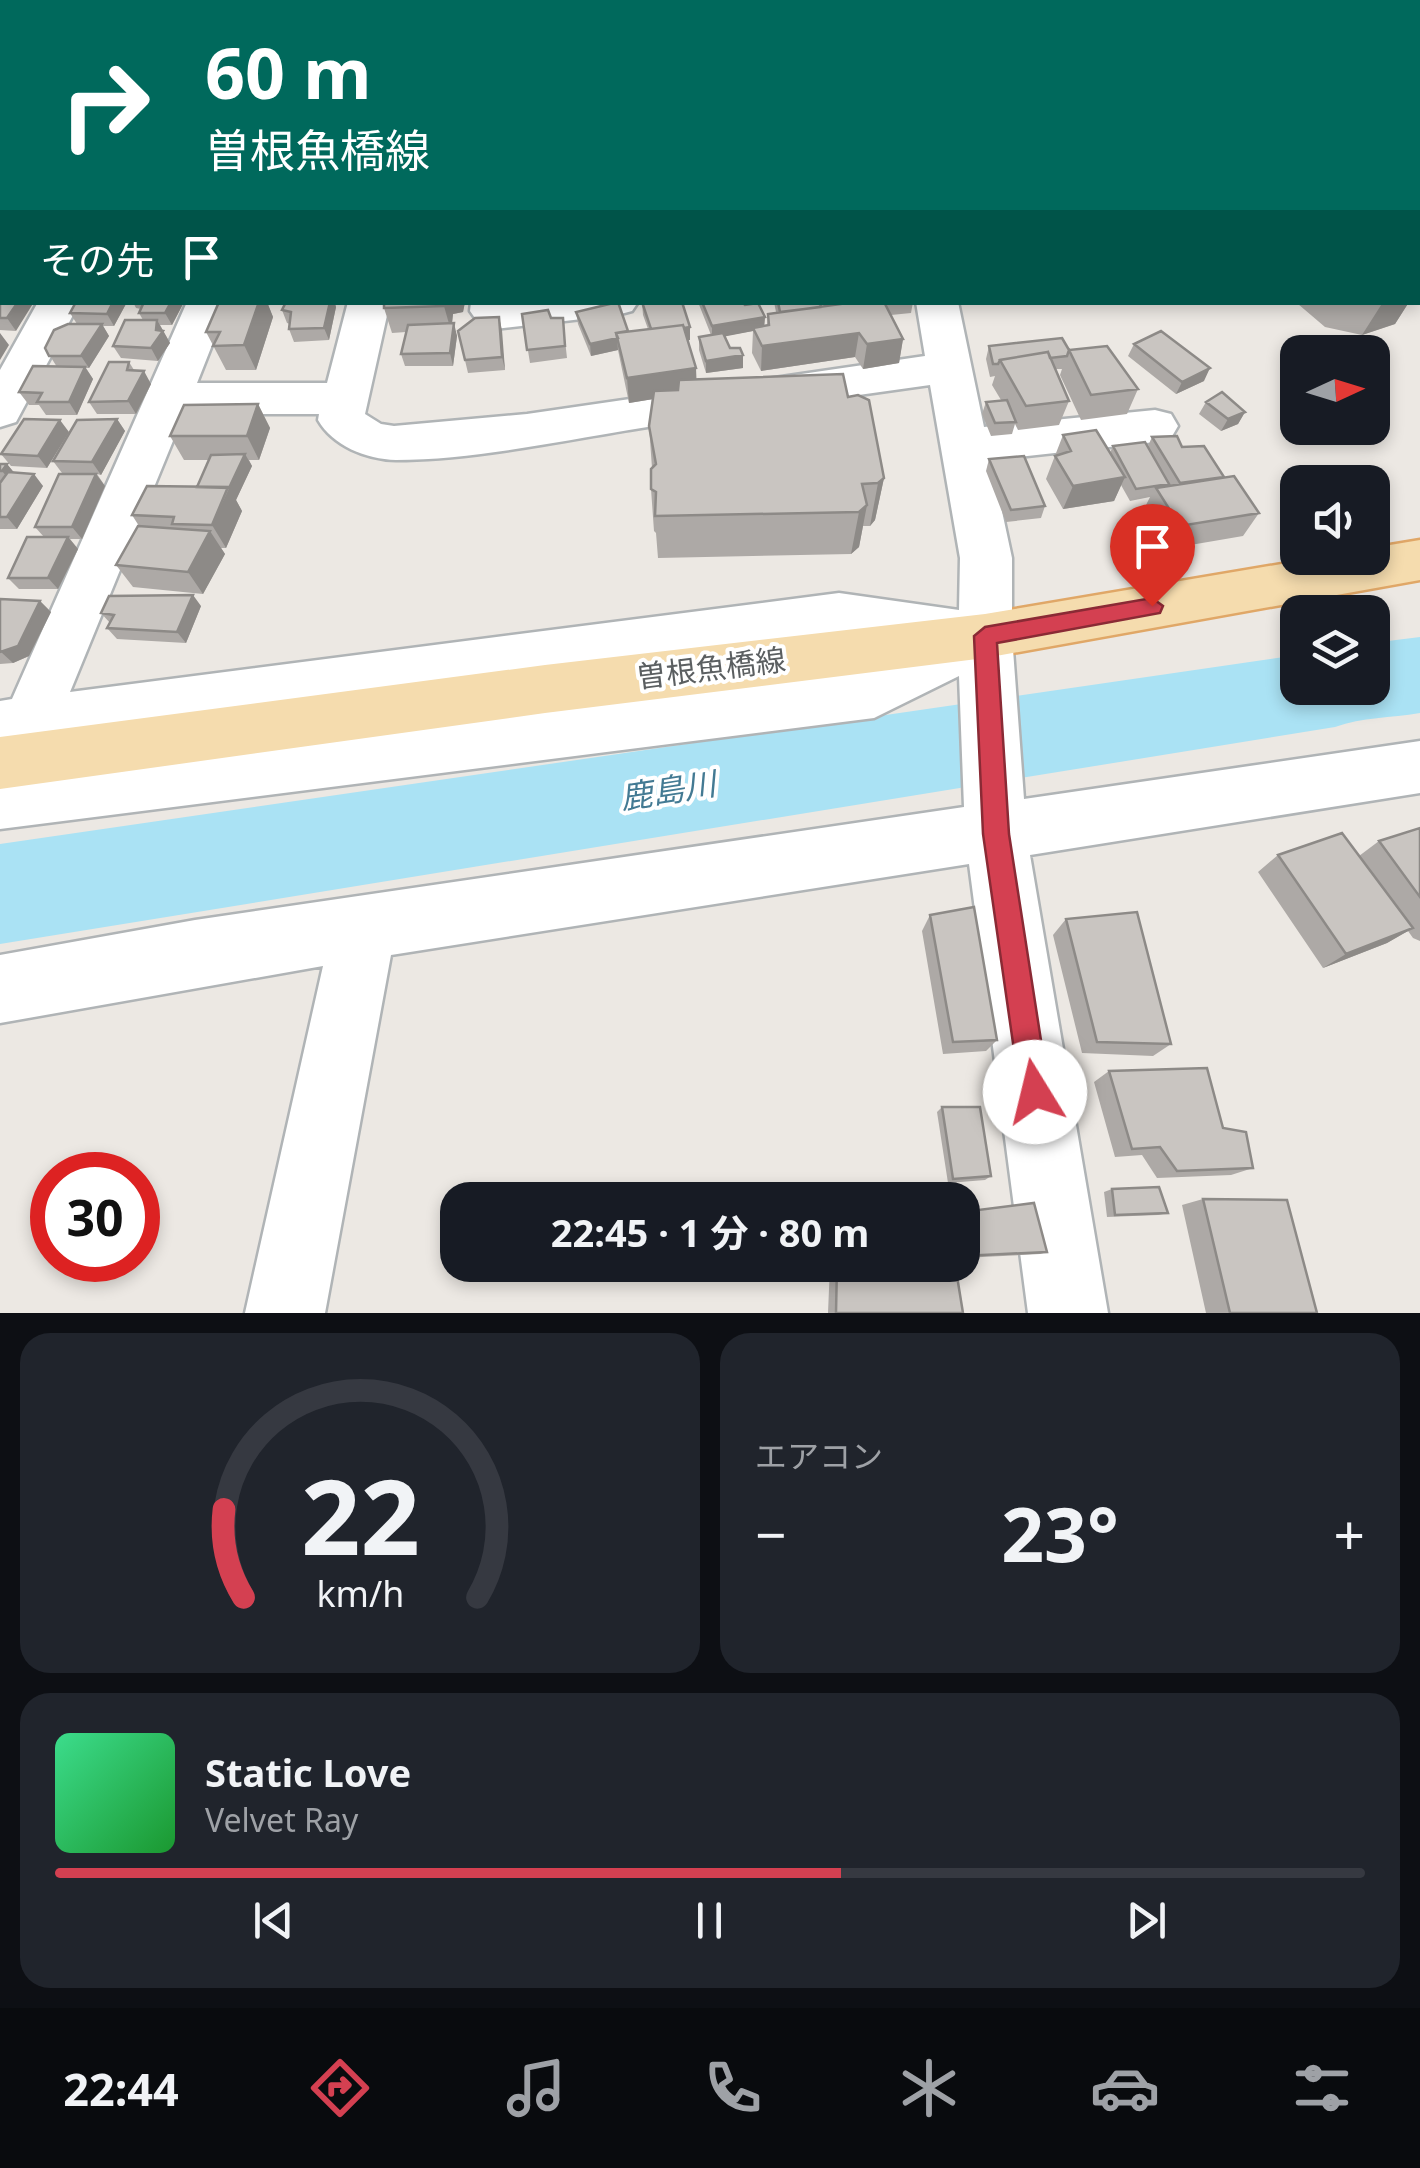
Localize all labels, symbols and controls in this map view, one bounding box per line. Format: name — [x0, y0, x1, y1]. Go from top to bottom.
text: 60 m — [205, 24, 372, 120]
icon: right — [40, 40, 170, 170]
text: 曽根魚橋線 — [205, 119, 430, 180]
icon: arrive — [174, 230, 229, 285]
text: その先 — [40, 233, 154, 285]
north arrow — [1280, 335, 1390, 445]
map controls — [1280, 335, 1390, 705]
button: sound — [1280, 465, 1390, 575]
pin — [1110, 504, 1195, 607]
icon: arrive — [1125, 519, 1180, 574]
button: layers — [1280, 595, 1390, 705]
street label: 曽根魚橋線 — [634, 638, 788, 697]
water label: 鹿島川 — [617, 760, 721, 818]
position arrow — [983, 1040, 1087, 1144]
speed limit sign: 30 — [30, 1152, 160, 1282]
text: 22:45 · 1 分 · 80 m — [551, 1206, 869, 1258]
text: エアコン — [755, 1434, 883, 1477]
text: 22 — [301, 1444, 419, 1585]
text: 23° — [1001, 1482, 1119, 1584]
text: − — [755, 1496, 786, 1571]
text: + — [1334, 1496, 1365, 1571]
text: km/h — [316, 1569, 404, 1617]
text: Static Love — [205, 1746, 411, 1798]
text: Velvet Ray — [205, 1798, 358, 1841]
icon: previous — [246, 1893, 301, 1948]
icon: pause — [682, 1893, 737, 1948]
icon: next — [1119, 1893, 1174, 1948]
icon: directions — [305, 2053, 375, 2123]
icon: music — [501, 2053, 571, 2123]
icon: phone — [698, 2053, 768, 2123]
icon: climate — [894, 2053, 964, 2123]
icon: car — [1090, 2053, 1160, 2123]
icon: filters — [1287, 2053, 1357, 2123]
text: 22:44 — [63, 2058, 179, 2119]

